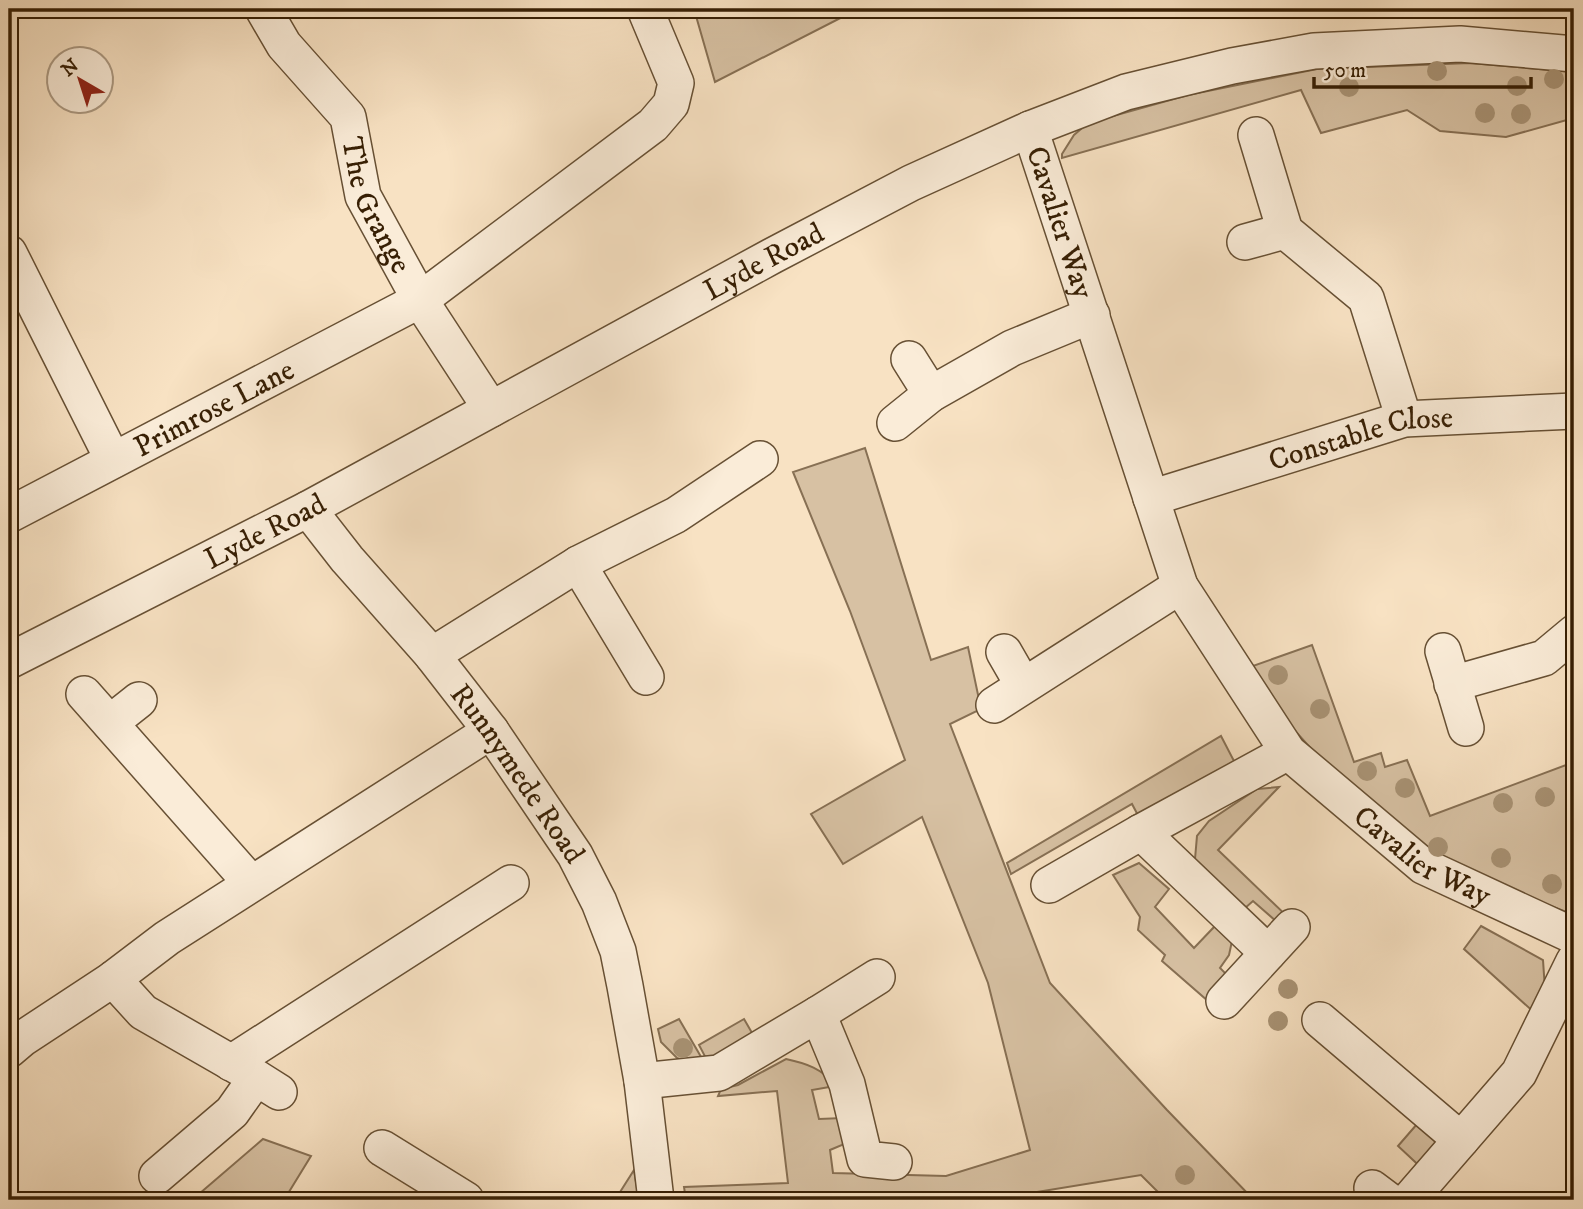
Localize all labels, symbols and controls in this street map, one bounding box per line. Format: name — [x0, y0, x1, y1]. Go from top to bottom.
north arrow — [46, 46, 116, 116]
scale bar — [1314, 46, 1530, 90]
text: N — [57, 54, 84, 82]
text: 50 m — [1324, 58, 1366, 84]
street label: The Grange — [332, 134, 419, 280]
street label: Cavalier Way — [1017, 142, 1102, 304]
street label: Lyde Road — [698, 215, 831, 310]
street label: Primrose Lane — [128, 352, 301, 466]
street label: Constable Close — [1264, 400, 1454, 480]
street label: Lyde Road — [199, 486, 333, 579]
street label: Runnymede Road — [441, 677, 592, 871]
street label: Cavalier Way — [1345, 798, 1497, 915]

